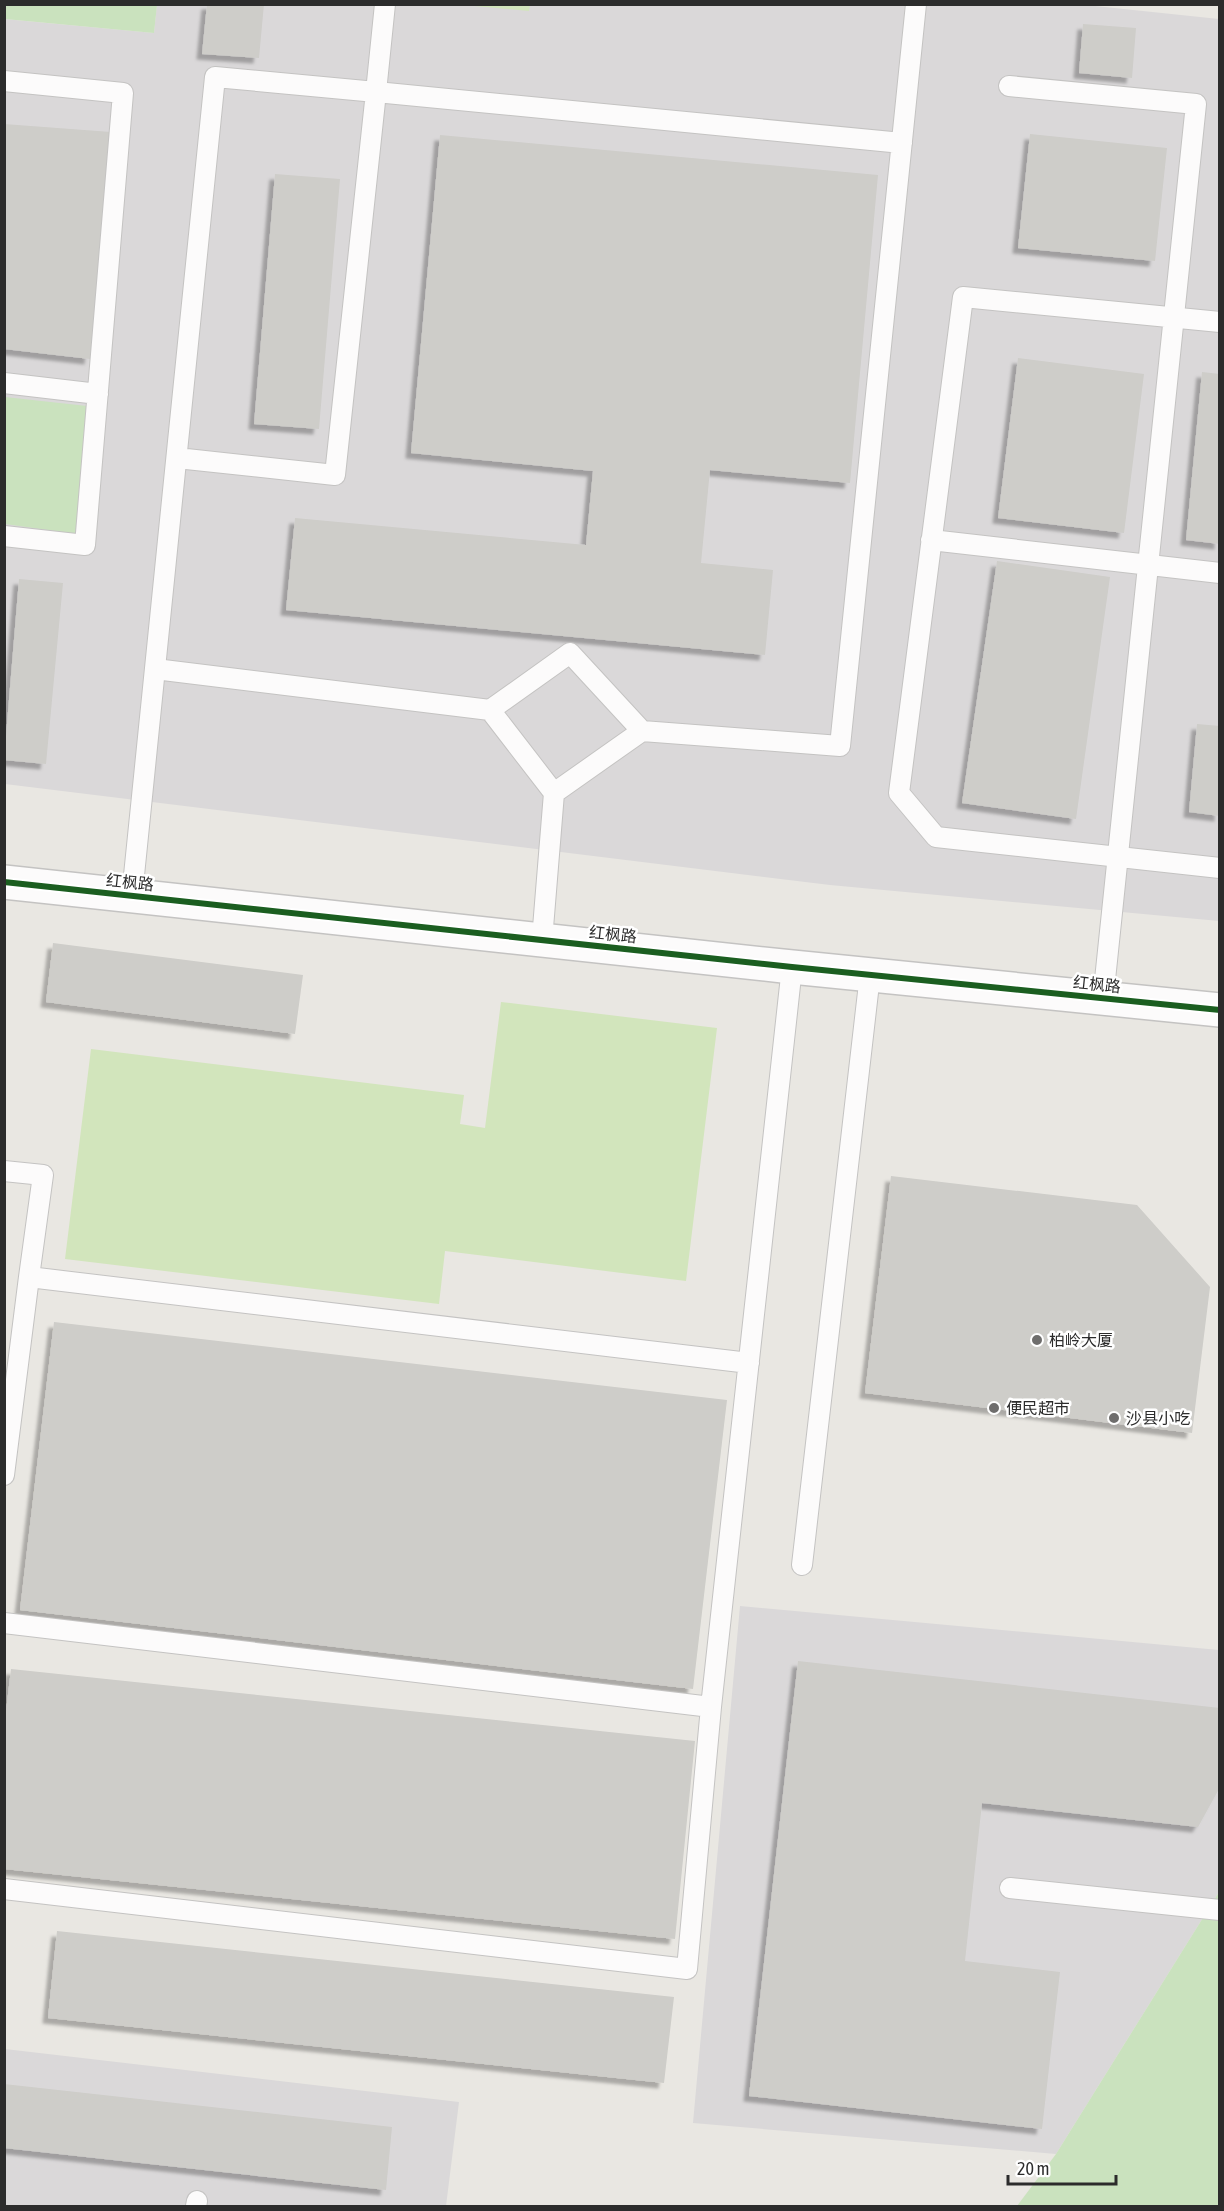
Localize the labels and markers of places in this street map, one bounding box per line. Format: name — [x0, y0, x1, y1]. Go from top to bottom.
place label: 柏岭大厦 — [1049, 1331, 1113, 1349]
marker: 柏岭大厦 — [1030, 1333, 1044, 1347]
place label: 便民超市 — [1006, 1399, 1070, 1417]
marker: 便民超市 — [987, 1401, 1001, 1415]
place label: 沙县小吃 — [1126, 1409, 1190, 1427]
marker: 沙县小吃 — [1107, 1411, 1121, 1425]

